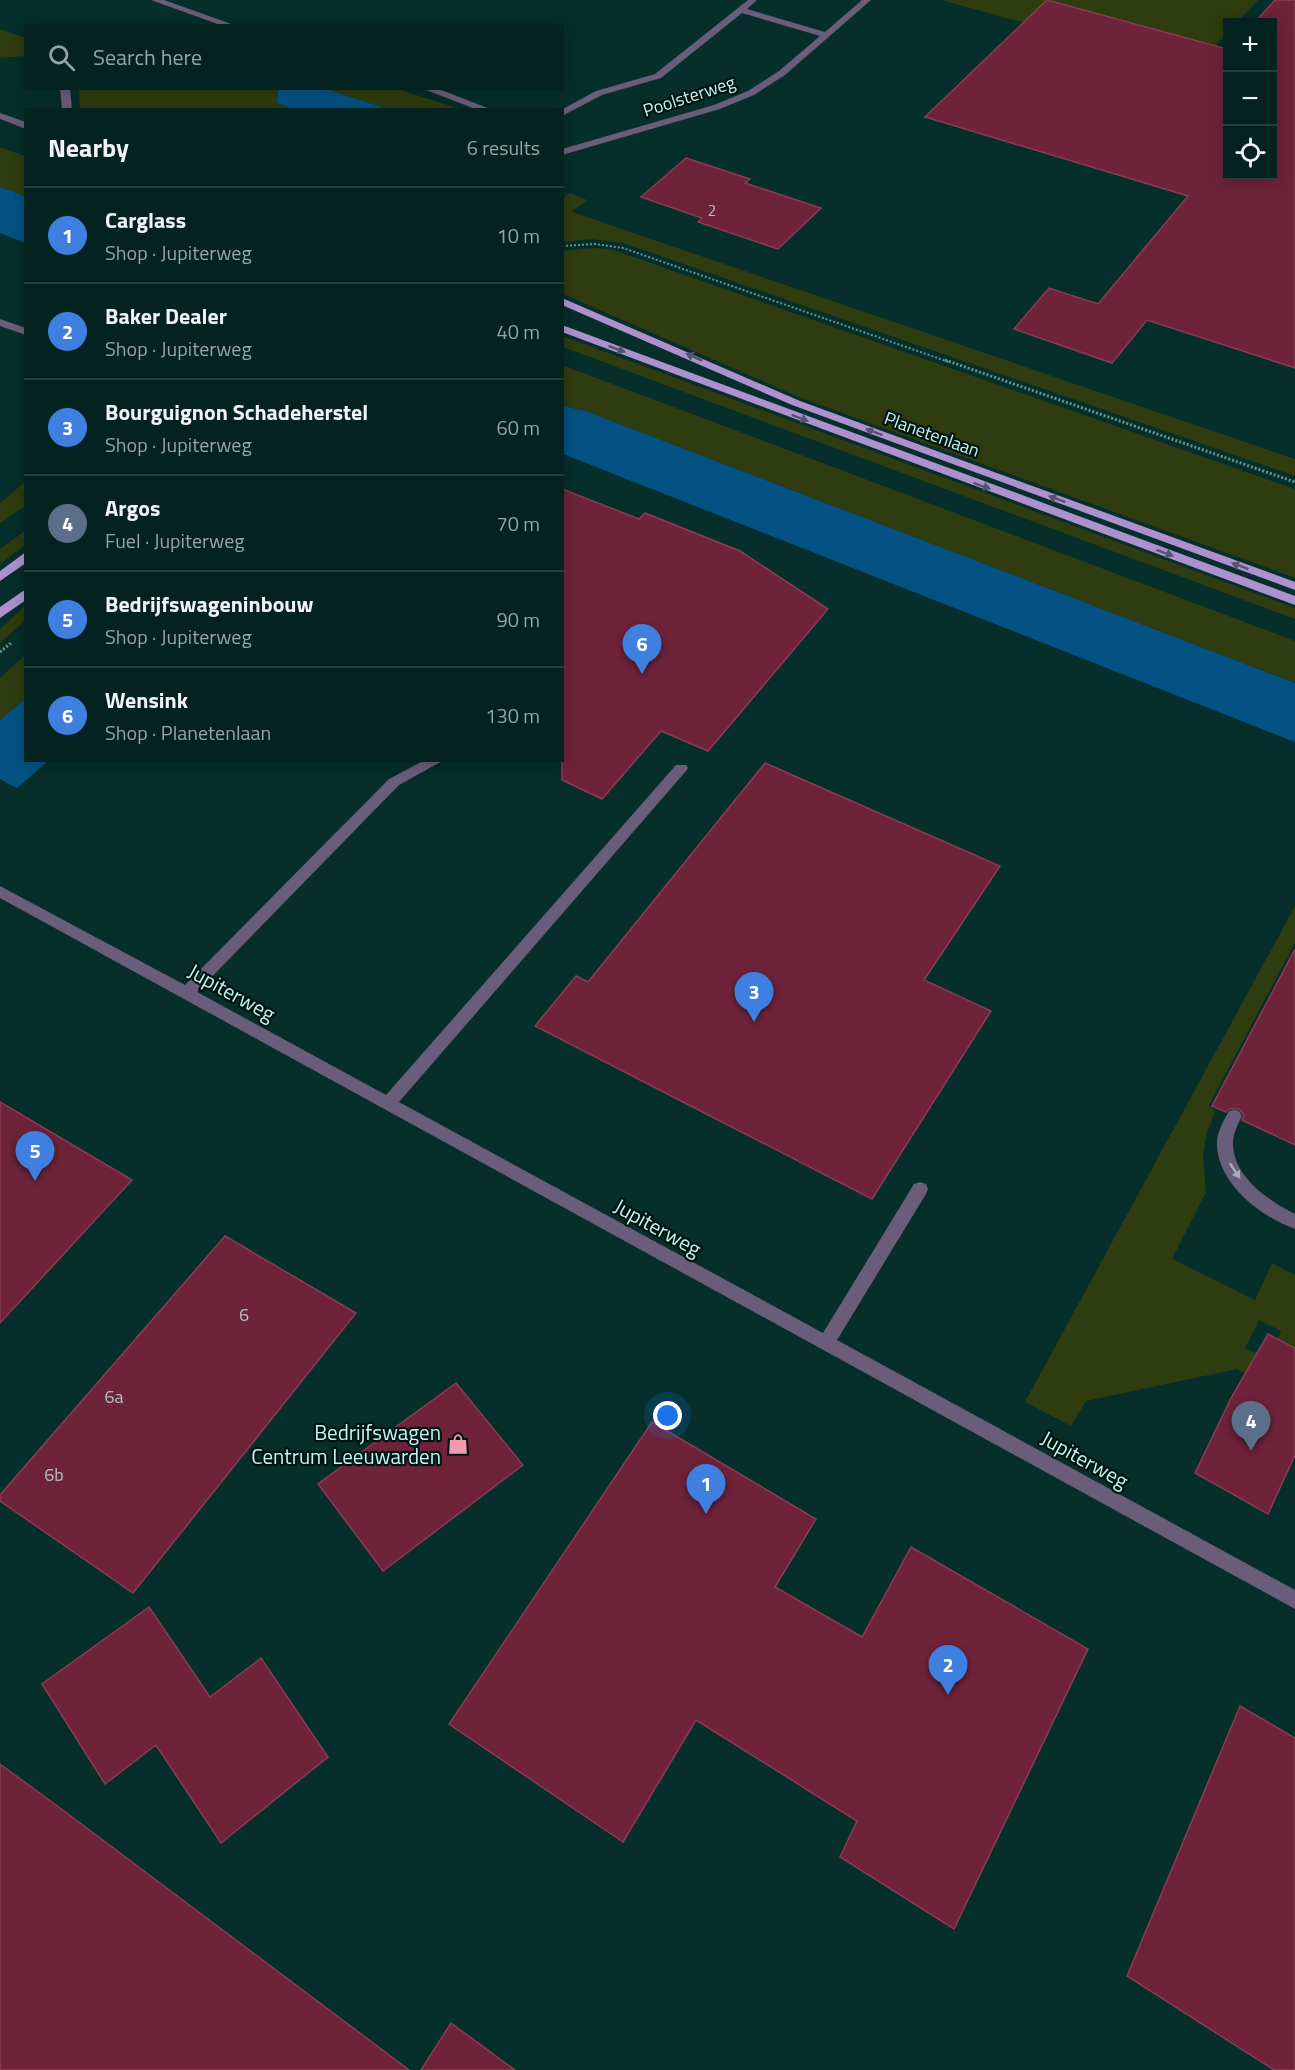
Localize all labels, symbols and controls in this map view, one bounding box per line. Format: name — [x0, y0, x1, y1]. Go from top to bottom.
map controls — [1223, 18, 1277, 180]
button: + — [1223, 18, 1277, 72]
search box — [24, 24, 564, 90]
text: Search here — [93, 40, 202, 74]
icon: search — [45, 41, 78, 74]
street label: Poolsterweg — [639, 68, 739, 124]
button: − — [1223, 72, 1277, 126]
button: locate — [1223, 126, 1277, 180]
text: Nearby — [48, 128, 129, 167]
text: 6 results — [467, 132, 540, 163]
house number: 2 — [708, 199, 716, 222]
text: Carglass — [105, 203, 186, 237]
text: 1 — [62, 220, 73, 251]
text: 10 m — [496, 220, 540, 251]
text: Shop · Jupiterweg — [105, 237, 252, 268]
text: Baker Dealer — [105, 299, 227, 333]
text: 2 — [62, 316, 73, 347]
text: 40 m — [496, 316, 540, 347]
text: Shop · Jupiterweg — [105, 333, 252, 364]
one-way arrow — [608, 344, 626, 354]
one-way arrow — [685, 353, 702, 362]
text: Bourguignon Schadeherstel — [105, 395, 368, 429]
street label: Planetenlaan — [881, 404, 983, 464]
text: 3 — [62, 412, 73, 443]
text: 60 m — [496, 412, 540, 443]
one-way arrow — [791, 413, 809, 423]
one-way arrow — [865, 426, 883, 436]
text: Shop · Jupiterweg — [105, 429, 252, 460]
one-way arrow — [974, 481, 992, 491]
text: Argos — [105, 491, 160, 525]
one-way arrow — [1048, 494, 1066, 504]
text: 4 — [62, 508, 73, 539]
text: 70 m — [496, 508, 540, 539]
text: Fuel · Jupiterweg — [105, 525, 245, 556]
one-way arrow — [1156, 549, 1174, 558]
one-way arrow — [1231, 561, 1249, 570]
text: Bedrijfswageninbouw — [105, 587, 314, 621]
text: 5 — [62, 604, 73, 635]
text: 90 m — [496, 604, 540, 635]
text: Shop · Jupiterweg — [105, 621, 252, 652]
pin: 6 — [622, 624, 662, 674]
text: Wensink — [105, 683, 188, 717]
text: 6 — [62, 700, 73, 731]
text: 130 m — [485, 700, 540, 731]
text: Shop · Planetenlaan — [105, 717, 271, 748]
street label: Jupiterweg — [183, 955, 282, 1029]
pin: 3 — [734, 972, 774, 1022]
pin: 5 — [15, 1132, 54, 1181]
one-way arrow — [1229, 1162, 1240, 1179]
street label: Jupiterweg — [609, 1190, 708, 1264]
house number: 6 — [239, 1301, 249, 1328]
house number: 6a — [104, 1383, 124, 1410]
your location — [653, 1401, 682, 1430]
pin: 4 — [1232, 1402, 1270, 1451]
place label: Bedrijfswagen Centrum Leeuwarden — [251, 1416, 441, 1472]
street label: Jupiterweg — [1036, 1422, 1135, 1496]
shop icon: Bedrijfswagen Centrum Leeuwarden — [446, 1432, 470, 1456]
house number: 6b — [44, 1461, 64, 1488]
pin: 1 — [686, 1464, 726, 1514]
pin: 2 — [928, 1646, 968, 1695]

